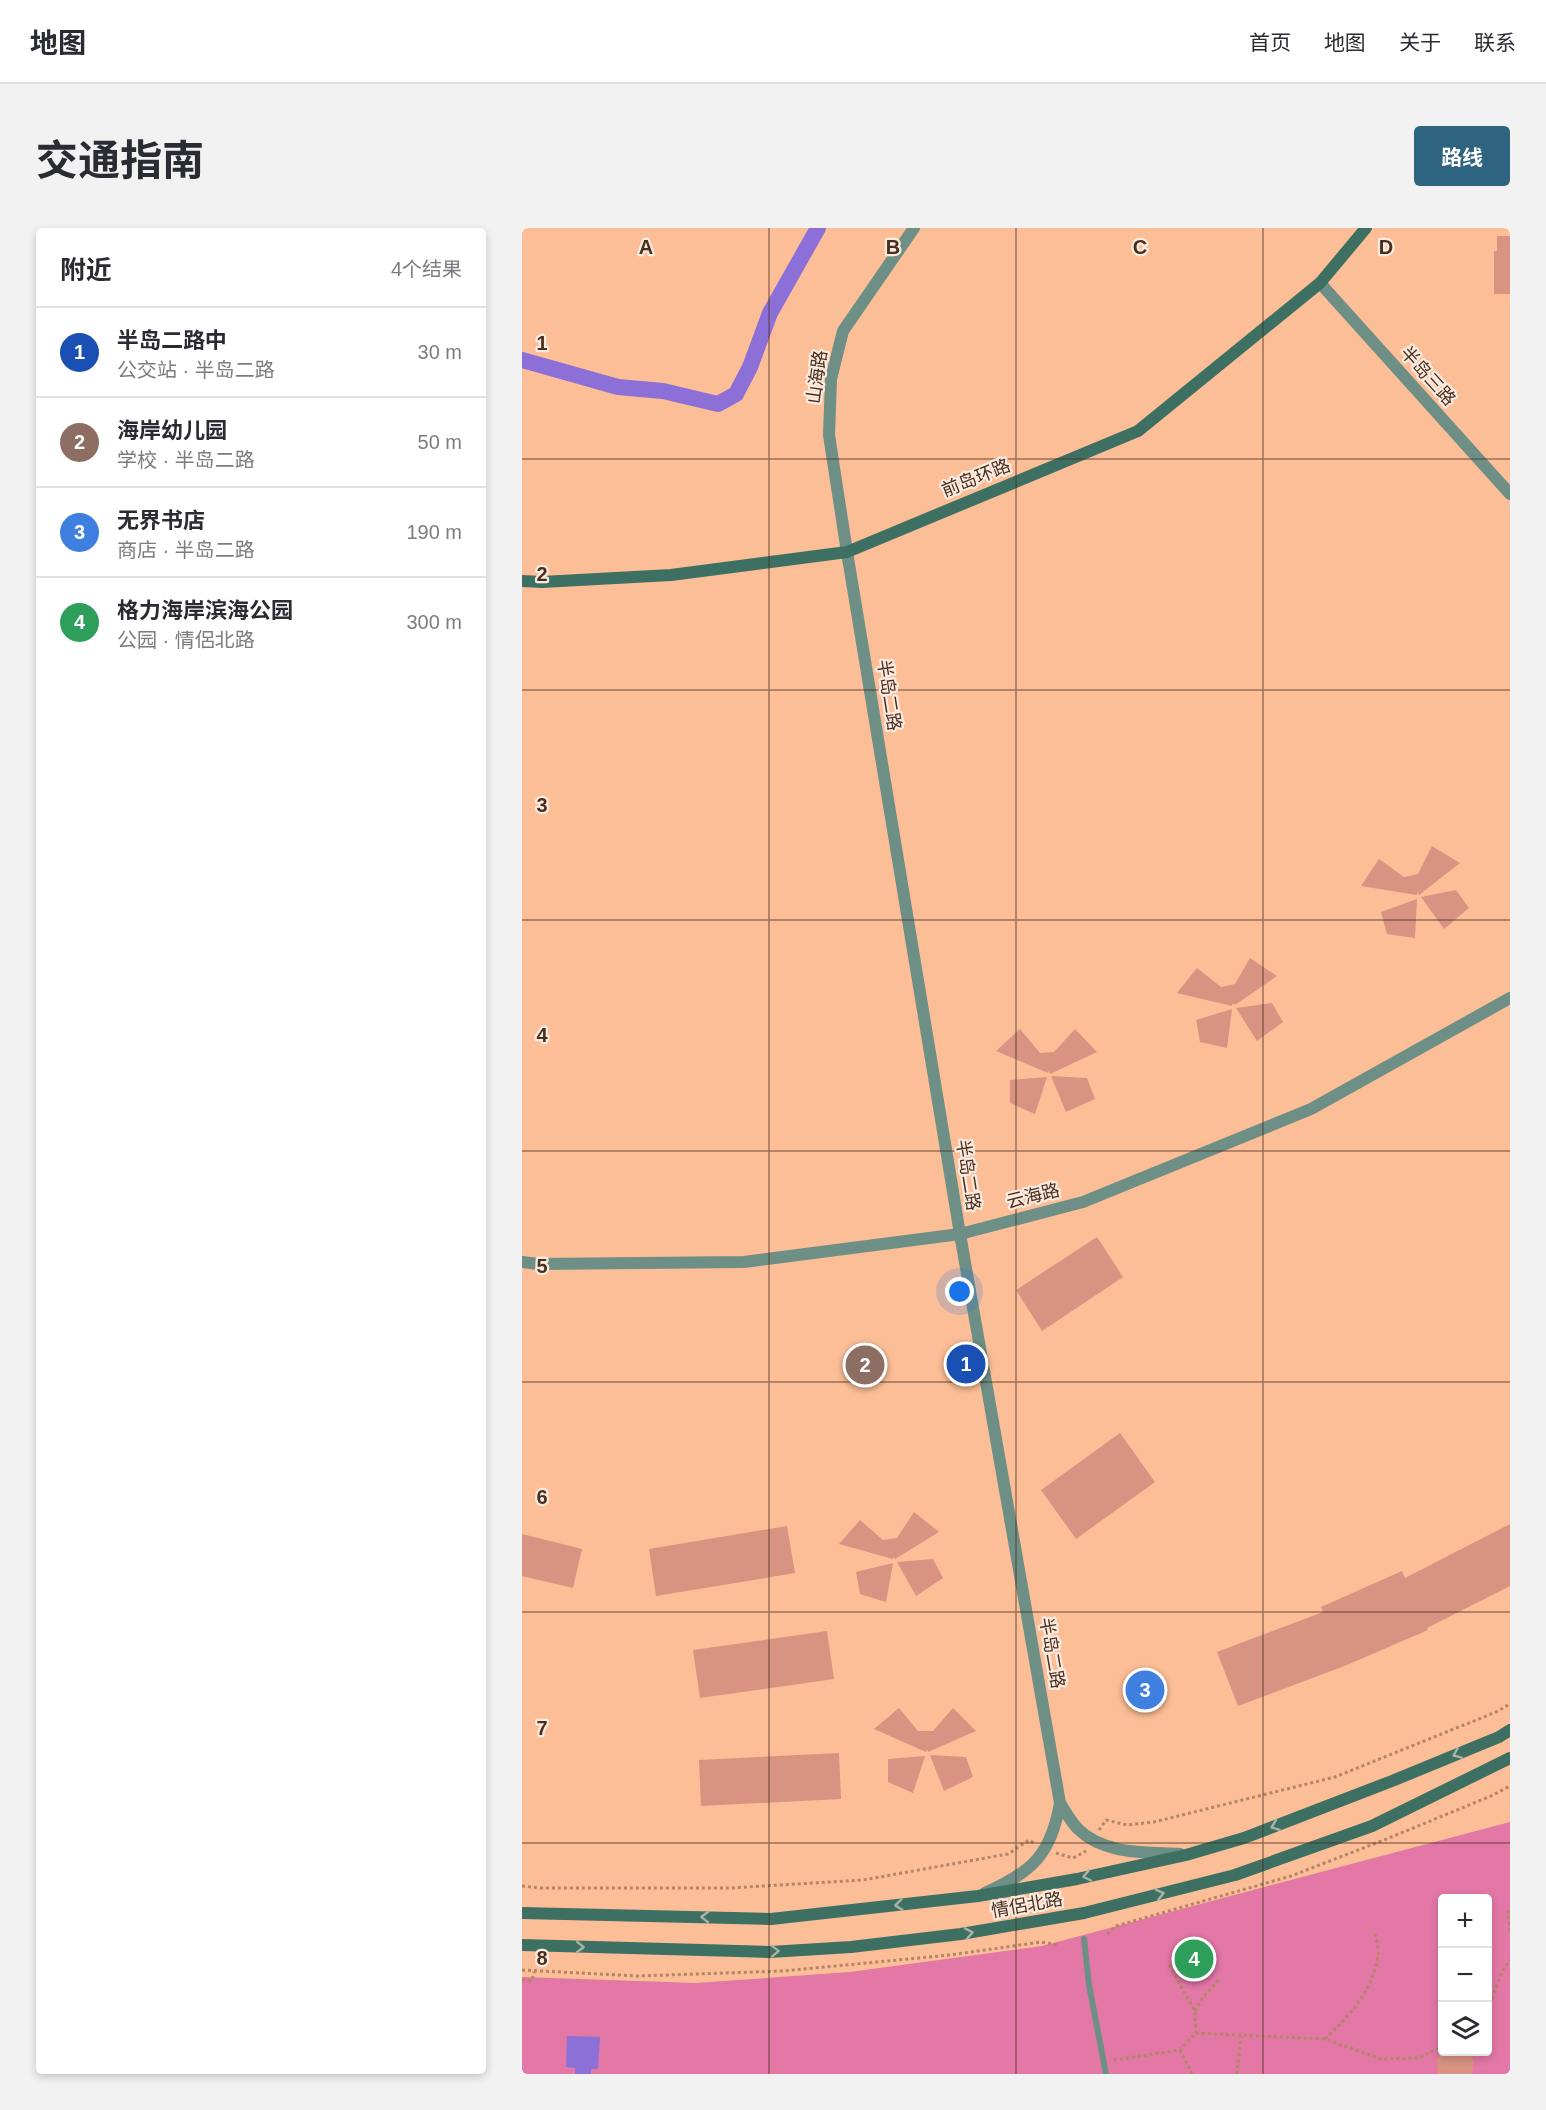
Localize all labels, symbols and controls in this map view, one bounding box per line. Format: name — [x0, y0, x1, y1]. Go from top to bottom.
text: 地图 — [30, 28, 86, 59]
text: 首页 — [1249, 31, 1291, 54]
text: 地图 — [1324, 31, 1366, 54]
text: 关于 — [1399, 31, 1441, 54]
text: 联系 — [1474, 31, 1516, 54]
button: 路线 — [1414, 126, 1510, 186]
text: 交通指南 — [36, 137, 204, 184]
text: A — [639, 236, 653, 258]
text: B — [886, 236, 900, 258]
text: C — [1133, 236, 1147, 258]
text: D — [1379, 236, 1393, 258]
text: 附近 — [60, 255, 112, 285]
text: 4个结果 — [391, 258, 462, 280]
text: 半岛二路中 — [117, 328, 227, 353]
text: 1 — [536, 332, 548, 354]
text: 1 — [74, 341, 85, 363]
text: 30 m — [418, 341, 462, 363]
street label: 半岛三路 — [1396, 343, 1460, 409]
street label: 山海路 — [803, 349, 831, 405]
text: 公交站 · 半岛二路 — [117, 359, 275, 381]
text: 海岸幼儿园 — [117, 418, 227, 443]
text: 2 — [74, 431, 85, 453]
text: 50 m — [418, 431, 462, 453]
text: 学校 · 半岛二路 — [117, 449, 255, 471]
street label: 前岛环路 — [939, 455, 1013, 501]
text: 无界书店 — [117, 508, 205, 533]
text: 3 — [74, 521, 85, 543]
text: 190 m — [406, 521, 462, 543]
text: 商店 · 半岛二路 — [117, 539, 255, 561]
text: 2 — [536, 563, 548, 585]
text: 格力海岸滨海公园 — [117, 598, 293, 623]
text: 4 — [74, 611, 85, 633]
text: 300 m — [406, 611, 462, 633]
text: 公园 · 情侶北路 — [117, 629, 255, 651]
street label: 半岛二路 — [873, 658, 905, 732]
text: 3 — [536, 794, 548, 816]
text: 4 — [536, 1024, 548, 1046]
street label: 半岛二路 — [952, 1138, 984, 1212]
street label: 云海路 — [1004, 1180, 1062, 1212]
text: 5 — [536, 1255, 548, 1277]
your location — [945, 1277, 974, 1306]
pin: 2 — [846, 1342, 884, 1388]
pin: 1 — [946, 1342, 986, 1386]
text: 6 — [536, 1486, 548, 1508]
street label: 半岛二路 — [1036, 1616, 1068, 1690]
pin: 3 — [1126, 1668, 1164, 1712]
text: 7 — [536, 1717, 548, 1739]
one-way arrow — [1452, 1747, 1463, 1759]
one-way arrow — [1271, 1819, 1282, 1831]
one-way arrow — [1083, 1869, 1093, 1882]
one-way arrow — [1155, 1888, 1165, 1901]
street label: 情侶北路 — [990, 1889, 1064, 1921]
map controls — [1438, 1894, 1492, 2056]
button: + — [1438, 1894, 1492, 1948]
one-way arrow — [894, 1898, 904, 1910]
one-way arrow — [700, 1911, 709, 1924]
one-way arrow — [964, 1927, 974, 1940]
pin: 4 — [1174, 1936, 1214, 1982]
one-way arrow — [576, 1941, 585, 1954]
one-way arrow — [771, 1945, 780, 1958]
text: 8 — [536, 1947, 548, 1969]
button: − — [1438, 1948, 1492, 2002]
button: layers — [1438, 2002, 1492, 2056]

